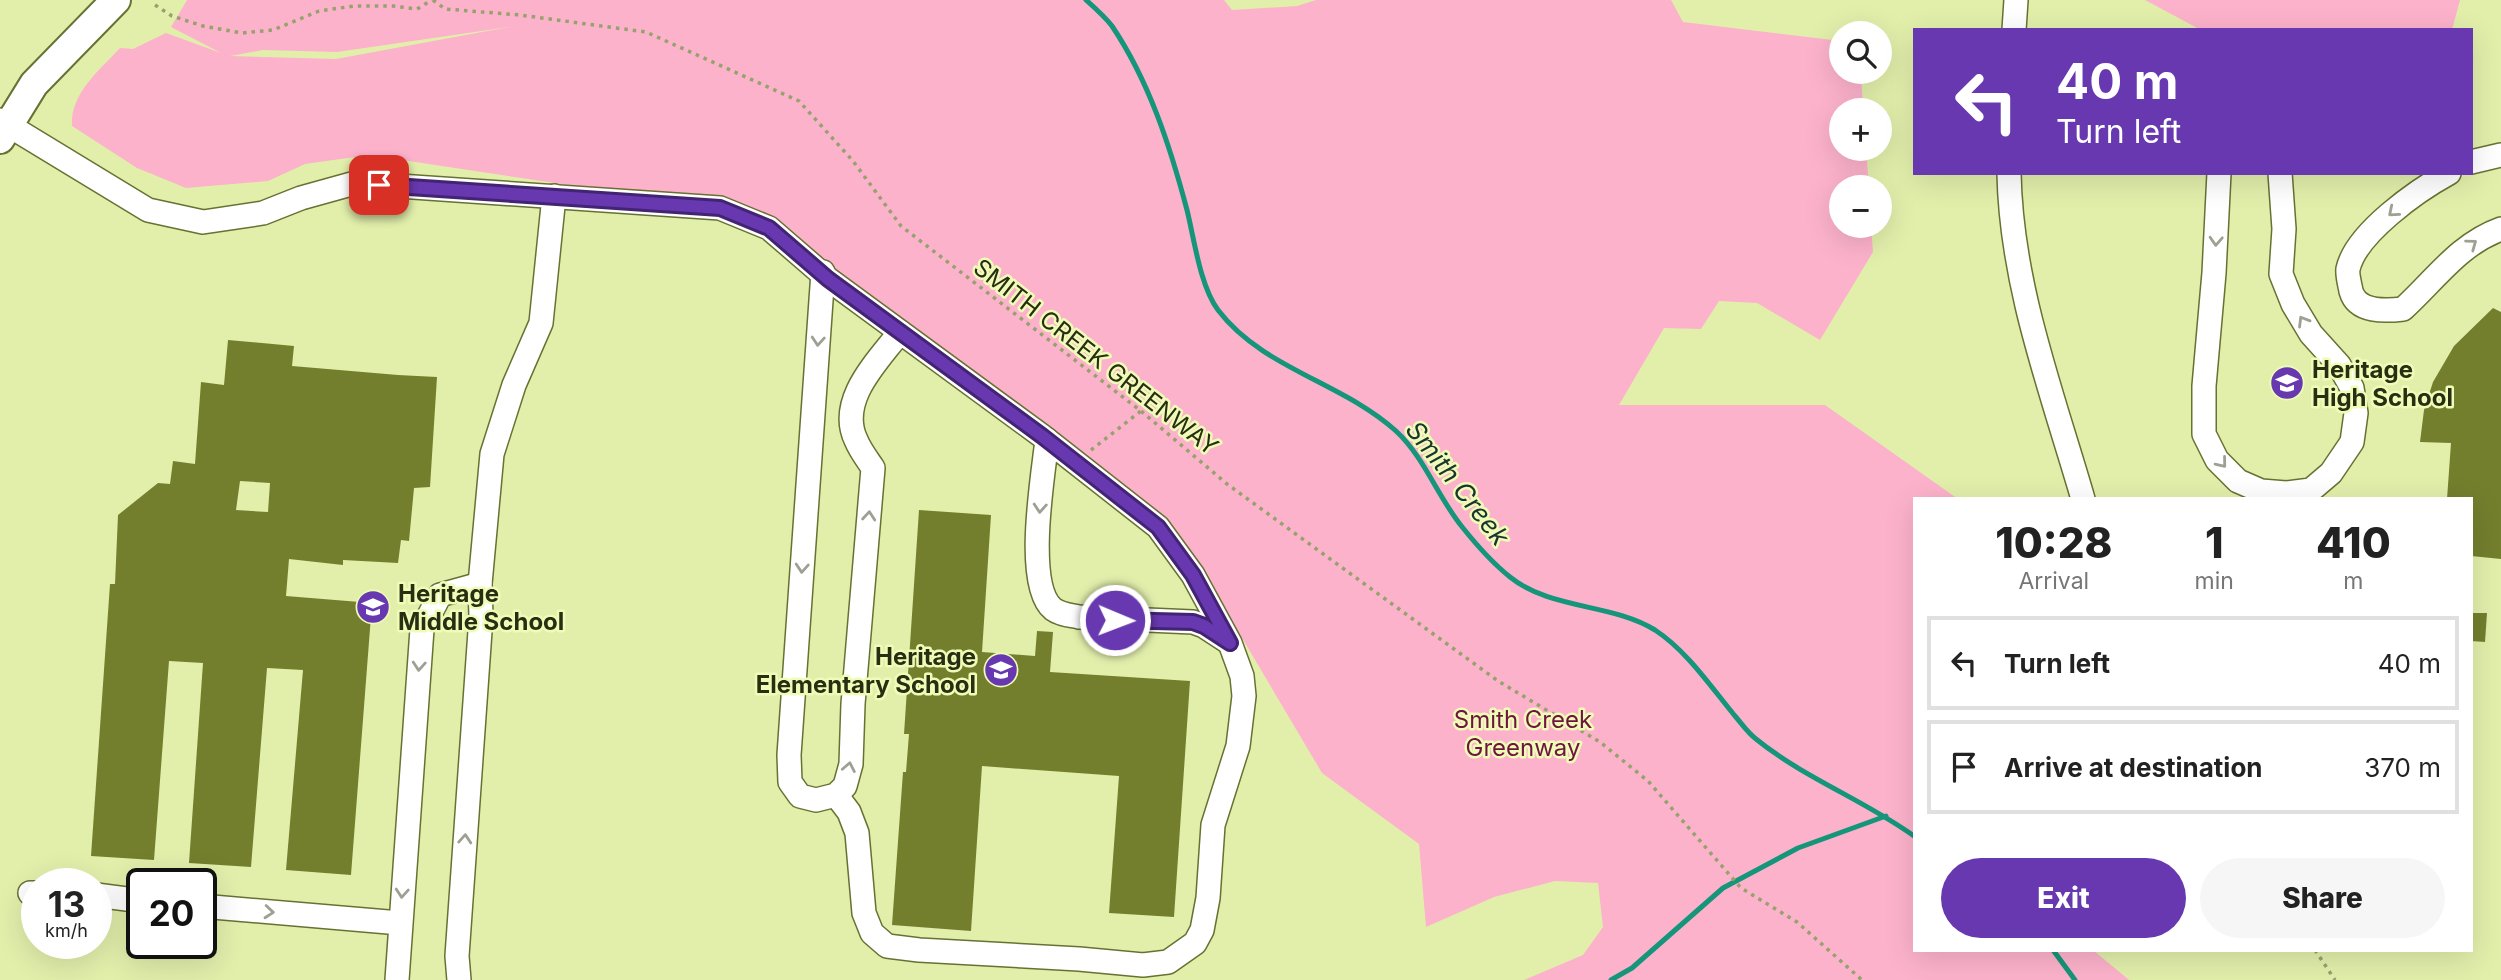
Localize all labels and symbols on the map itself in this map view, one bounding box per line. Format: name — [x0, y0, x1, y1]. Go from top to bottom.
pin — [349, 155, 409, 215]
one-way arrow — [2389, 204, 2402, 216]
one-way arrow — [2209, 236, 2224, 247]
one-way arrow — [2464, 240, 2477, 252]
street label: SMITH CREEK GREENWAY — [968, 253, 1224, 461]
one-way arrow — [2298, 316, 2311, 329]
one-way arrow — [811, 335, 826, 346]
place label: Heritage High School — [2312, 355, 2453, 412]
school or university icon: Heritage High School — [2268, 364, 2306, 402]
water label: Smith Creek — [1400, 415, 1517, 552]
one-way arrow — [2214, 455, 2226, 468]
one-way arrow — [1033, 503, 1048, 514]
one-way arrow — [862, 510, 877, 522]
one-way arrow — [795, 562, 810, 573]
place label: Heritage Middle School — [398, 579, 564, 636]
position arrow — [1078, 583, 1152, 657]
school or university icon: Heritage Middle School — [354, 588, 392, 626]
place label: Heritage Elementary School — [756, 642, 976, 699]
school or university icon: Heritage Elementary School — [982, 651, 1020, 689]
one-way arrow — [412, 661, 427, 672]
park label: Smith Creek Greenway — [1454, 705, 1592, 762]
one-way arrow — [841, 761, 856, 773]
one-way arrow — [457, 833, 472, 844]
speed limit sign: 20 — [126, 868, 217, 959]
one-way arrow — [395, 888, 410, 899]
one-way arrow — [264, 904, 275, 919]

